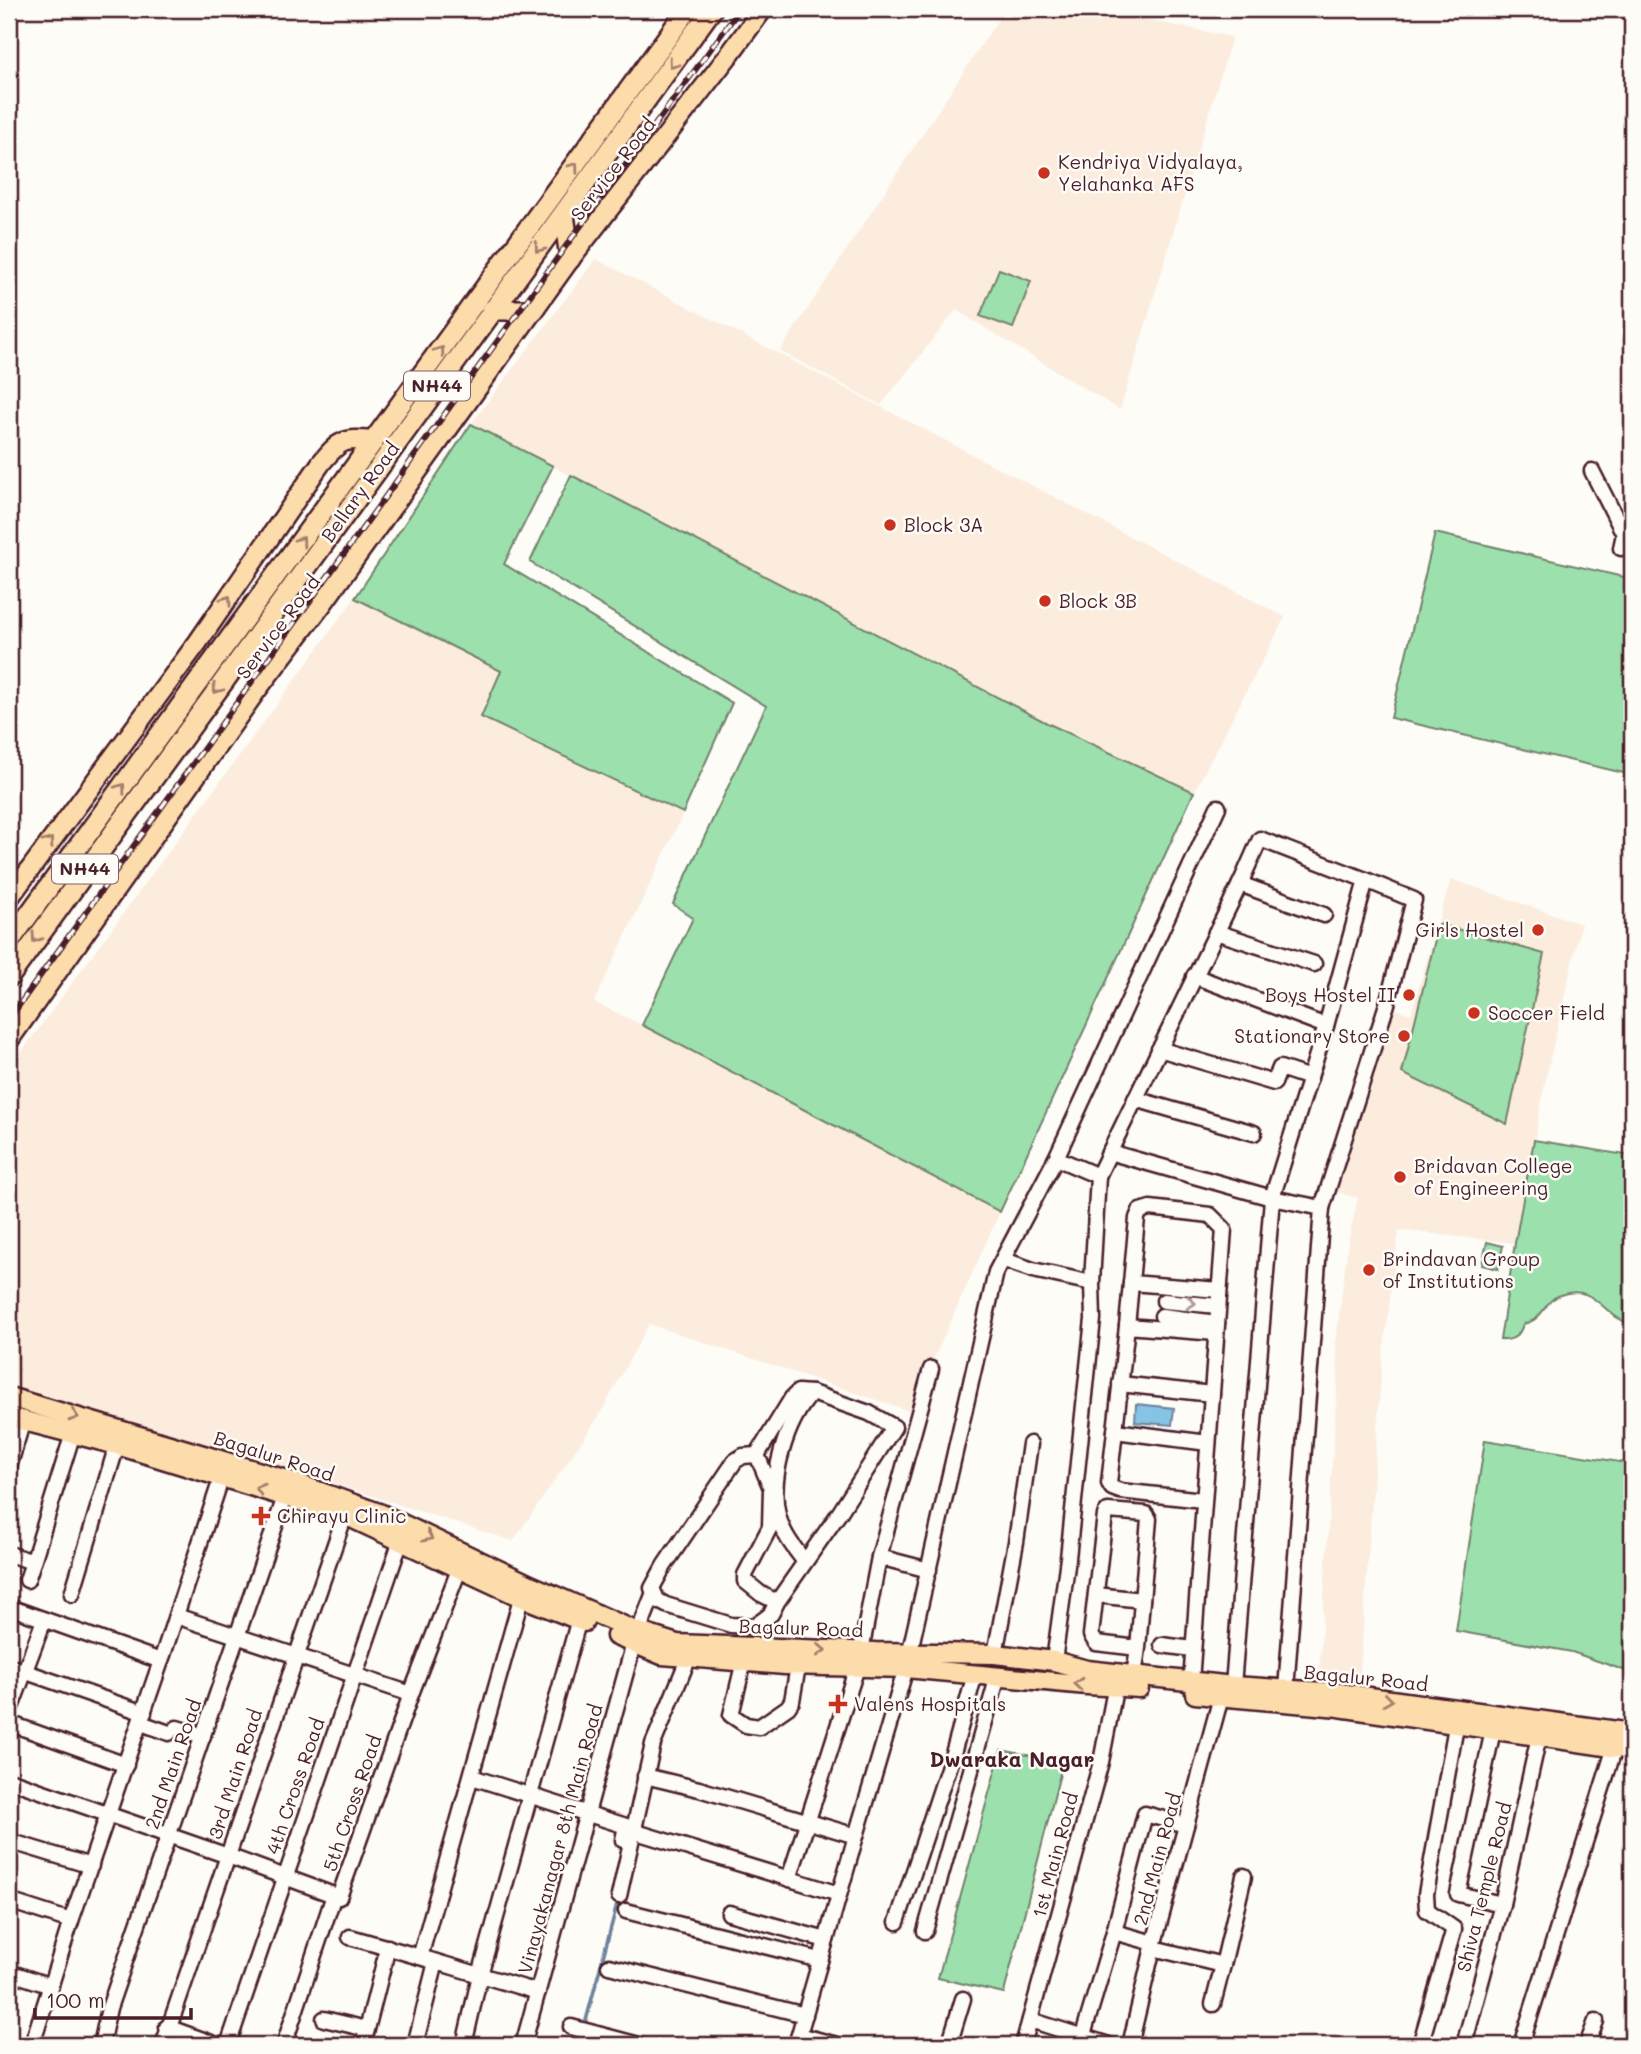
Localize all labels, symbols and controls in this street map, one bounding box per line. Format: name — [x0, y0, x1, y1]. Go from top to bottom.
one-way arrow — [668, 56, 681, 69]
street label: Service Road — [565, 112, 661, 225]
place label: Kendriya Vidyalaya, Yelahanka AFS — [1058, 149, 1243, 196]
one-way arrow — [565, 162, 578, 175]
marker: Kendriya Vidyalaya, Yelahanka AFS — [1036, 165, 1052, 181]
one-way arrow — [534, 240, 547, 253]
one-way arrow — [431, 346, 444, 358]
road number: NH44 — [404, 372, 470, 400]
street label: Bellary Road — [315, 437, 404, 547]
place label: Block 3A — [904, 512, 983, 537]
marker: Block 3A — [882, 517, 898, 533]
one-way arrow — [293, 536, 305, 548]
street label: Service Road — [230, 570, 325, 684]
place label: Block 3B — [1059, 588, 1137, 613]
marker: Block 3B — [1037, 593, 1053, 609]
one-way arrow — [219, 595, 231, 608]
one-way arrow — [213, 682, 226, 694]
one-way arrow — [113, 783, 125, 796]
one-way arrow — [41, 837, 53, 850]
road number: NH44 — [52, 854, 118, 884]
place label: Girls Hostel — [1416, 917, 1524, 942]
marker: Girls Hostel — [1530, 922, 1546, 938]
one-way arrow — [32, 930, 44, 943]
place label: Boys Hostel II — [1265, 982, 1395, 1007]
marker: Boys Hostel II — [1401, 987, 1417, 1003]
place label: Soccer Field — [1488, 1000, 1605, 1025]
marker: Soccer Field — [1466, 1005, 1482, 1021]
place label: Stationary Store — [1234, 1023, 1390, 1048]
marker: Stationary Store — [1396, 1028, 1412, 1044]
place label: Bridavan College of Engineering — [1414, 1153, 1572, 1200]
marker: Bridavan College of Engineering — [1392, 1169, 1408, 1185]
place label: Brindavan Group of Institutions — [1383, 1246, 1540, 1293]
marker: Brindavan Group of Institutions — [1361, 1262, 1377, 1278]
one-way arrow — [1186, 1295, 1197, 1310]
one-way arrow — [68, 1408, 80, 1422]
street label: Bagalur Road — [211, 1424, 337, 1487]
one-way arrow — [254, 1482, 266, 1497]
place label: Chirayu Clinic — [277, 1503, 407, 1528]
marker: Chirayu Clinic — [251, 1506, 271, 1526]
one-way arrow — [421, 1528, 433, 1542]
street label: Bagalur Road — [738, 1613, 864, 1642]
one-way arrow — [816, 1642, 827, 1657]
street label: Bagalur Road — [1303, 1659, 1429, 1696]
one-way arrow — [1072, 1677, 1084, 1692]
place label: Valens Hospitals — [854, 1691, 1006, 1716]
one-way arrow — [1382, 1692, 1394, 1707]
marker: Valens Hospitals — [828, 1694, 848, 1714]
street label: 2nd Main Road — [139, 1695, 206, 1832]
street label: Vinayakanagar 8th Main Road — [511, 1701, 608, 1977]
street label: 3rd Main Road — [202, 1706, 267, 1842]
street label: 4th Cross Road — [260, 1714, 330, 1857]
street label: 5th Cross Road — [317, 1731, 387, 1874]
district label: Dwaraka Nagar — [930, 1745, 1095, 1772]
street label: 1st Main Road — [1026, 1789, 1083, 1920]
street label: 2nd Main Road — [1127, 1790, 1186, 1928]
street label: Shiva Temple Road — [1450, 1799, 1517, 1974]
scale bar — [35, 1977, 191, 2021]
text: 100 m — [46, 1986, 105, 2013]

